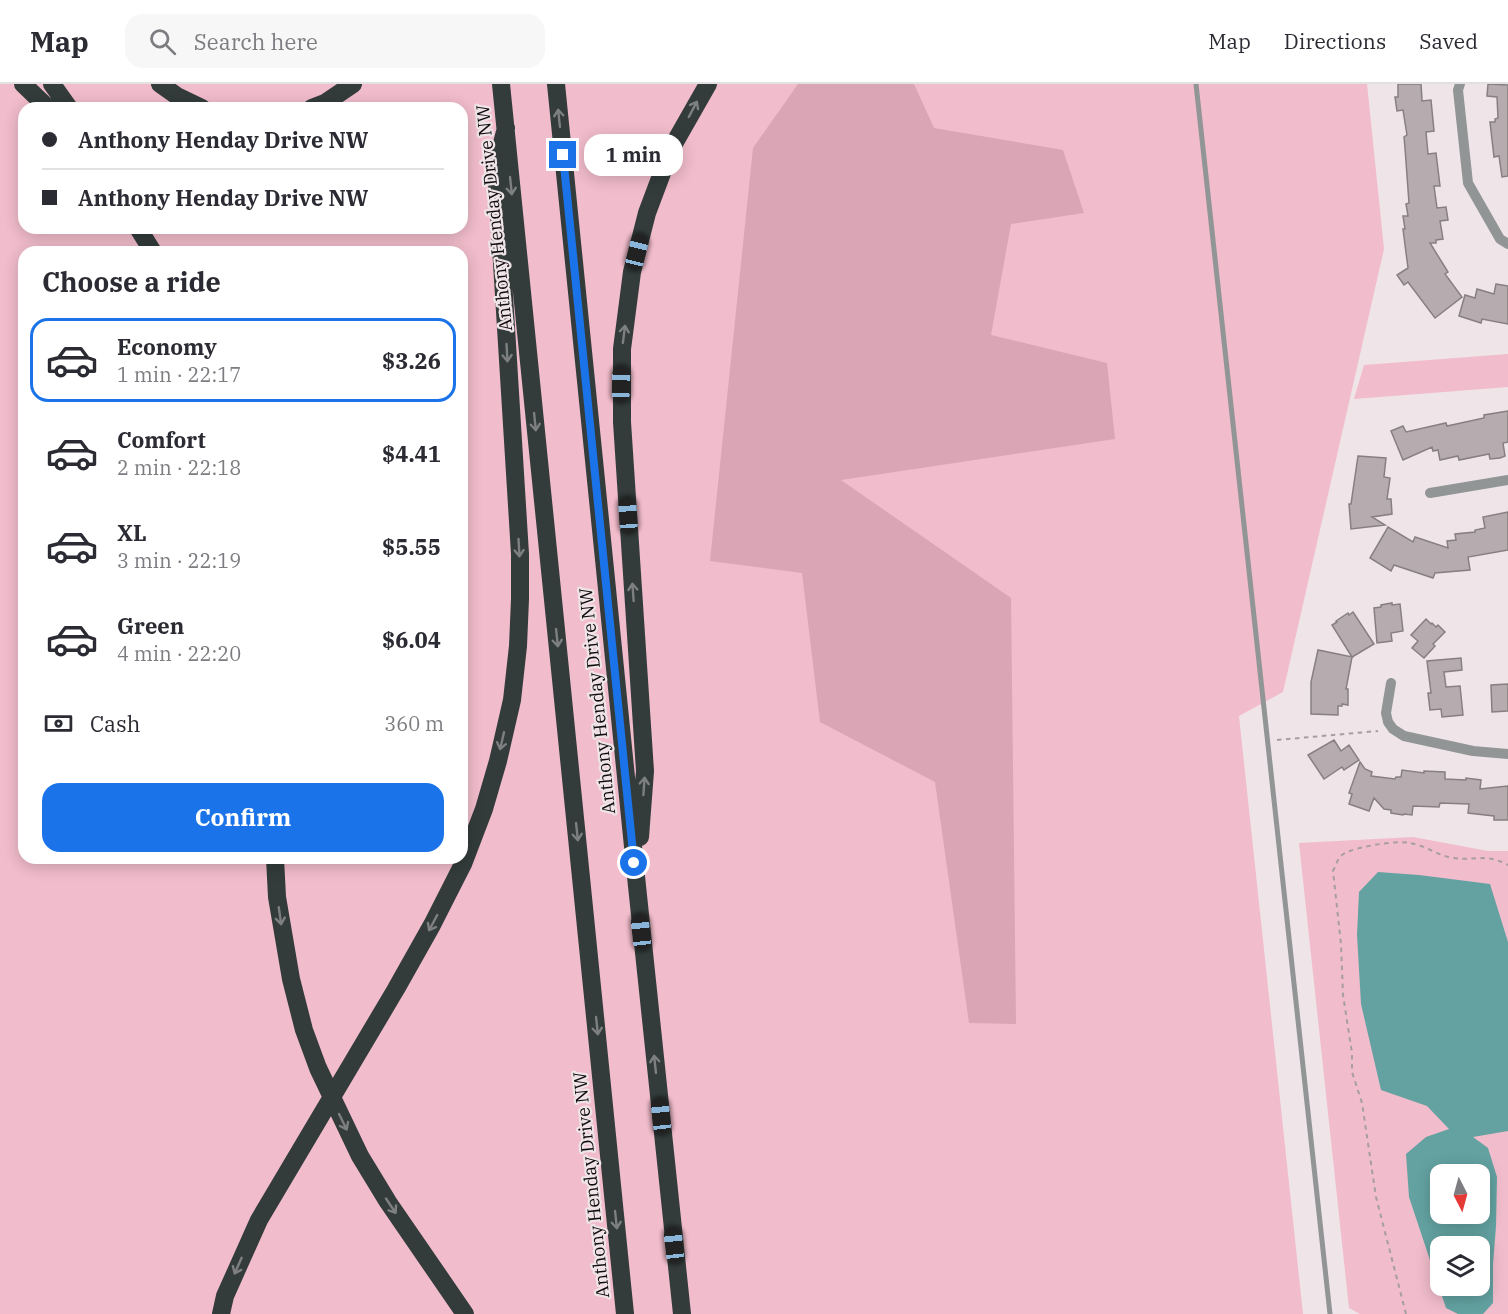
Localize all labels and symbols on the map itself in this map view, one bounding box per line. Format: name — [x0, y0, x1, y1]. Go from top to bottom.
one-way arrow — [687, 101, 699, 118]
street label: Anthony Henday Drive NW — [471, 103, 517, 332]
one-way arrow — [553, 108, 564, 128]
callout: 1 min — [584, 134, 683, 176]
route end — [549, 141, 576, 168]
one-way arrow — [506, 176, 517, 196]
car — [624, 232, 650, 272]
one-way arrow — [619, 325, 630, 344]
one-way arrow — [502, 343, 513, 363]
car — [612, 366, 630, 402]
one-way arrow — [530, 412, 541, 432]
car — [618, 496, 638, 534]
one-way arrow — [514, 537, 525, 557]
one-way arrow — [628, 582, 639, 602]
street label: Anthony Henday Drive NW — [574, 586, 620, 815]
one-way arrow — [552, 628, 563, 647]
one-way arrow — [496, 732, 508, 751]
one-way arrow — [639, 777, 650, 797]
one-way arrow — [572, 822, 583, 841]
route start — [620, 849, 647, 876]
one-way arrow — [275, 906, 286, 926]
one-way arrow — [427, 913, 438, 931]
car — [630, 913, 652, 951]
one-way arrow — [592, 1016, 603, 1035]
one-way arrow — [649, 1055, 660, 1075]
street label: Anthony Henday Drive NW — [568, 1070, 614, 1299]
car — [650, 1097, 672, 1135]
one-way arrow — [338, 1113, 350, 1131]
north arrow — [1430, 1164, 1490, 1224]
one-way arrow — [385, 1197, 397, 1214]
one-way arrow — [611, 1210, 622, 1229]
car — [663, 1226, 685, 1264]
one-way arrow — [232, 1257, 243, 1275]

